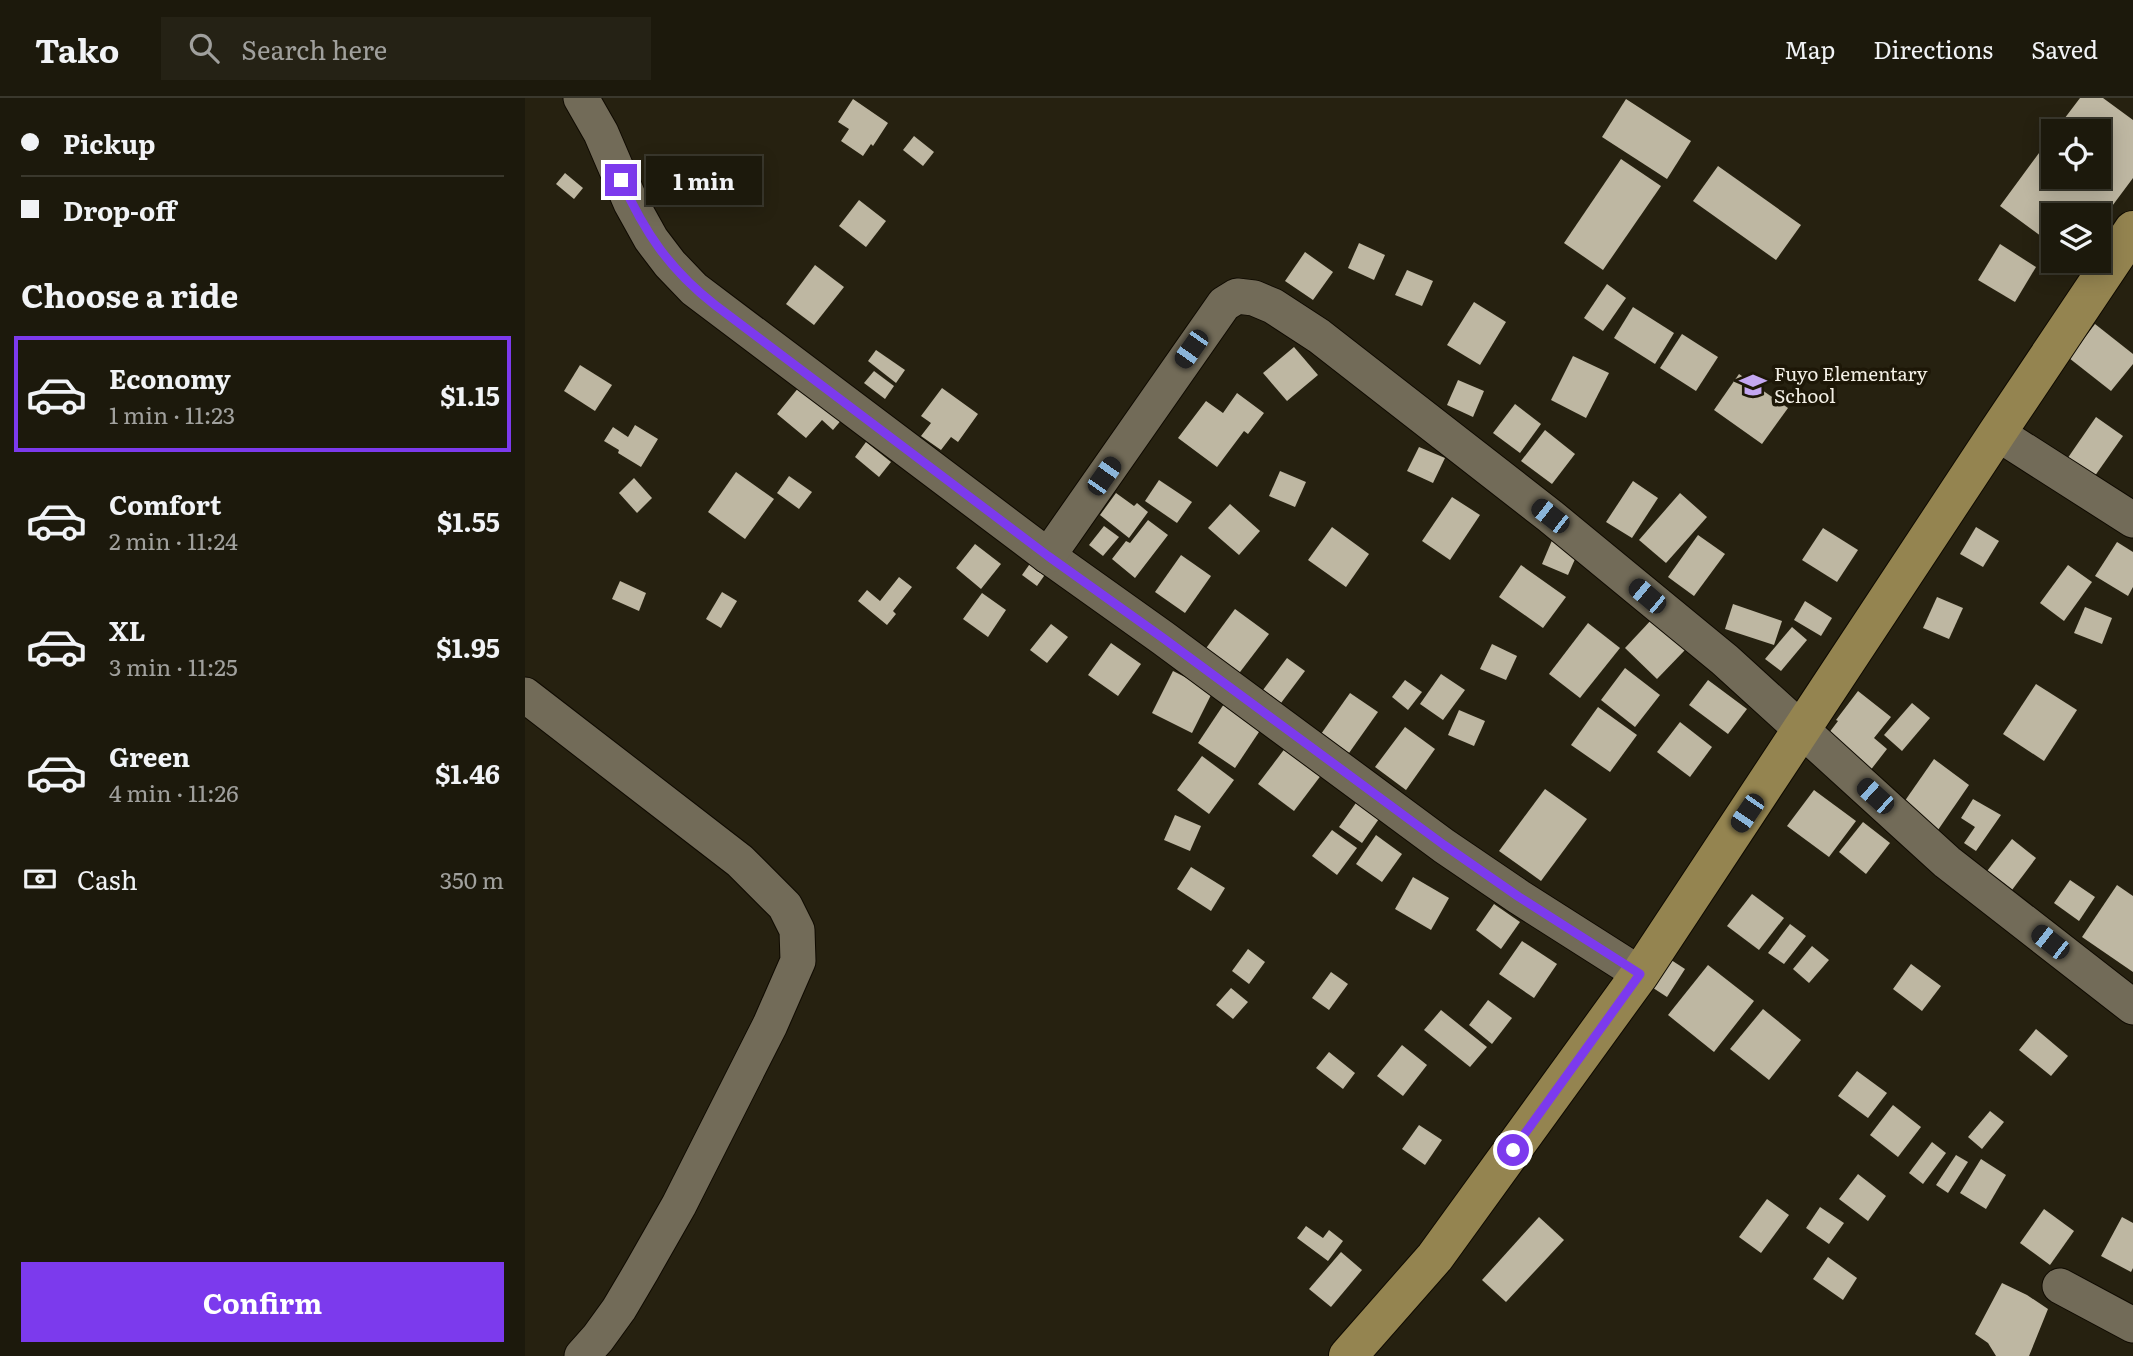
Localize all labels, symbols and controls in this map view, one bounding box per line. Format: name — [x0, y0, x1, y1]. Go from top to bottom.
search box — [161, 17, 651, 80]
text: Tako — [35, 24, 119, 73]
icon: search — [185, 29, 223, 67]
text: Search here — [241, 29, 387, 68]
text: Map — [1784, 31, 1835, 66]
text: Directions — [1873, 31, 1993, 66]
text: Saved — [2031, 31, 2098, 66]
map controls — [2041, 119, 2111, 273]
button: locate — [2041, 119, 2111, 189]
text: Pickup — [63, 123, 155, 162]
callout: 1 min — [645, 155, 761, 204]
text: 1 min — [673, 163, 735, 197]
route end — [605, 164, 637, 196]
text: Drop-off — [63, 190, 176, 229]
button: layers — [2041, 203, 2111, 273]
text: Choose a ride — [21, 270, 238, 318]
car — [1171, 326, 1212, 372]
text: Economy — [109, 358, 231, 397]
place label: Fuyo Elementary School — [1774, 359, 1928, 409]
icon: car — [25, 363, 88, 426]
school or university icon: Fuyo Elementary School — [1738, 370, 1768, 400]
text: $1.15 — [440, 375, 500, 414]
text: 1 min · 11:23 — [109, 397, 235, 431]
car — [1084, 453, 1125, 499]
text: Comfort — [109, 484, 221, 523]
icon: car — [25, 489, 88, 552]
car — [1527, 495, 1574, 537]
text: $1.55 — [437, 501, 500, 540]
text: 2 min · 11:24 — [109, 523, 238, 557]
car — [1625, 574, 1670, 618]
text: XL — [109, 610, 146, 649]
icon: car — [25, 615, 88, 678]
text: $1.95 — [436, 627, 500, 666]
text: 3 min · 11:25 — [109, 649, 238, 683]
text: Green — [109, 736, 190, 775]
icon: car — [25, 741, 88, 804]
text: $1.46 — [435, 753, 500, 792]
car — [1853, 774, 1898, 818]
text: 4 min · 11:26 — [109, 775, 239, 809]
car — [1727, 790, 1768, 836]
text: Cash — [77, 859, 138, 898]
icon: cash — [21, 860, 59, 898]
text: 350 m — [440, 862, 504, 896]
car — [2027, 921, 2074, 963]
route start — [1497, 1134, 1529, 1166]
button: Confirm — [21, 1262, 504, 1342]

